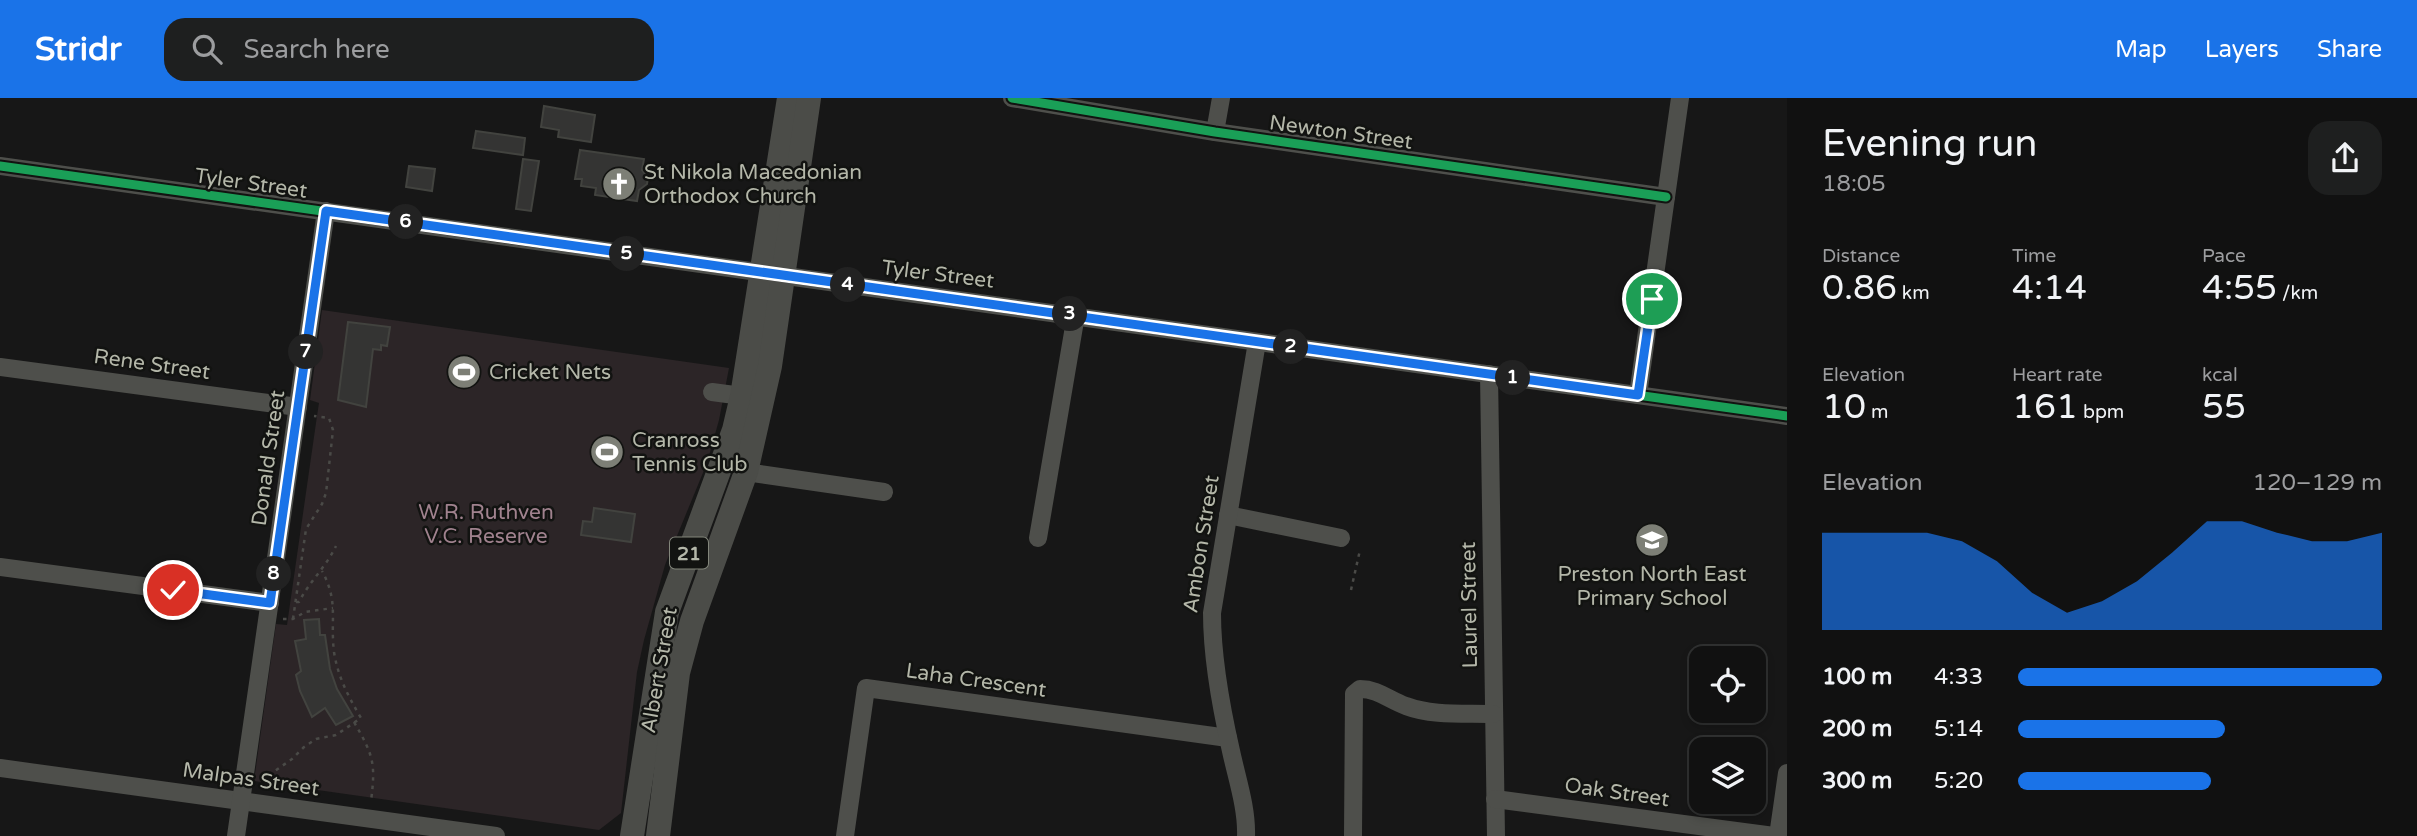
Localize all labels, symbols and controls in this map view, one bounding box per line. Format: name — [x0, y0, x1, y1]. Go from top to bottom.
search box — [164, 18, 654, 81]
text: Stridr — [35, 30, 122, 69]
icon: search — [188, 30, 226, 68]
text: Search here — [244, 34, 390, 65]
text: Map — [2115, 35, 2167, 64]
text: Layers — [2205, 35, 2279, 64]
text: Share — [2317, 35, 2382, 64]
street label: Newton Street — [1268, 110, 1414, 155]
text: Evening run — [1822, 121, 2037, 167]
button: share — [2308, 121, 2382, 195]
place label: St Nikola Macedonian Orthodox Church — [644, 160, 862, 209]
street label: Tyler Street — [193, 163, 309, 204]
church icon: St Nikola Macedonian Orthodox Church — [600, 165, 638, 203]
text: 18:05 — [1822, 170, 1886, 198]
pin: 6 — [388, 204, 424, 240]
text: 6 — [400, 210, 411, 232]
pin: 5 — [610, 236, 644, 272]
text: 5 — [621, 242, 632, 264]
text: Distance — [1822, 245, 1900, 267]
text: Time — [2012, 245, 2056, 267]
text: Pace — [2202, 245, 2246, 267]
street label: Tyler Street — [880, 255, 996, 294]
text: 0.86 — [1822, 267, 1897, 309]
text: 4:14 — [2012, 267, 2087, 309]
text: 4:55 — [2202, 267, 2277, 309]
pin: 4 — [830, 268, 866, 302]
pin — [1622, 269, 1682, 329]
text: 4 — [842, 273, 853, 295]
icon: arrive — [1633, 280, 1671, 318]
text: km — [1897, 282, 1930, 304]
text: /km — [2277, 282, 2318, 304]
pin: 3 — [1052, 296, 1088, 332]
text: 3 — [1064, 302, 1075, 324]
pin: 2 — [1274, 330, 1308, 364]
pin: 7 — [288, 334, 324, 370]
text: 2 — [1285, 335, 1296, 357]
text: 7 — [300, 340, 311, 362]
street label: Rene Street — [92, 344, 212, 385]
sports icon: Cricket Nets — [445, 353, 483, 391]
place label: Cricket Nets — [489, 360, 611, 385]
pin: 1 — [1496, 360, 1530, 396]
text: Elevation — [1822, 364, 1905, 386]
text: Heart rate — [2012, 364, 2103, 386]
text: kcal — [2202, 364, 2238, 386]
text: 1 — [1507, 366, 1518, 388]
text: 10 — [1822, 386, 1866, 428]
text: 161 — [2012, 386, 2078, 428]
text: 55 — [2202, 386, 2246, 428]
street label: Donald Street — [247, 389, 290, 527]
text: m — [1866, 401, 1888, 423]
text: bpm — [2078, 401, 2124, 423]
place label: Cranross Tennis Club — [632, 428, 748, 477]
sports icon: Cranross Tennis Club — [588, 433, 626, 471]
text: Elevation — [1822, 469, 1923, 497]
text: 120–129 m — [2253, 469, 2382, 497]
street label: Ambon Street — [1178, 473, 1225, 615]
park label: W.R. Ruthven V.C. Reserve — [418, 500, 554, 549]
school or university icon: Preston North East Primary School — [1633, 521, 1671, 559]
road number: 21 — [670, 538, 708, 568]
street label: Laurel Street — [1456, 541, 1483, 669]
pin: 8 — [256, 556, 292, 592]
pin — [143, 560, 203, 620]
text: 8 — [268, 562, 279, 584]
place label: Preston North East Primary School — [1557, 562, 1747, 611]
icon: check — [154, 571, 192, 609]
street label: Albert Street — [636, 605, 683, 735]
map controls — [1689, 646, 1766, 814]
button: locate — [1689, 646, 1766, 723]
street label: Laha Crescent — [904, 658, 1048, 703]
text: 100 m — [1822, 663, 1892, 691]
text: 4:33 — [1934, 663, 1983, 691]
text: 200 m — [1822, 715, 1892, 743]
text: 5:14 — [1934, 715, 1983, 743]
button: layers — [1689, 737, 1766, 814]
street label: Malpas Street — [181, 758, 321, 801]
text: 300 m — [1822, 767, 1892, 795]
text: 5:20 — [1934, 767, 1983, 795]
street label: Oak Street — [1563, 773, 1671, 812]

